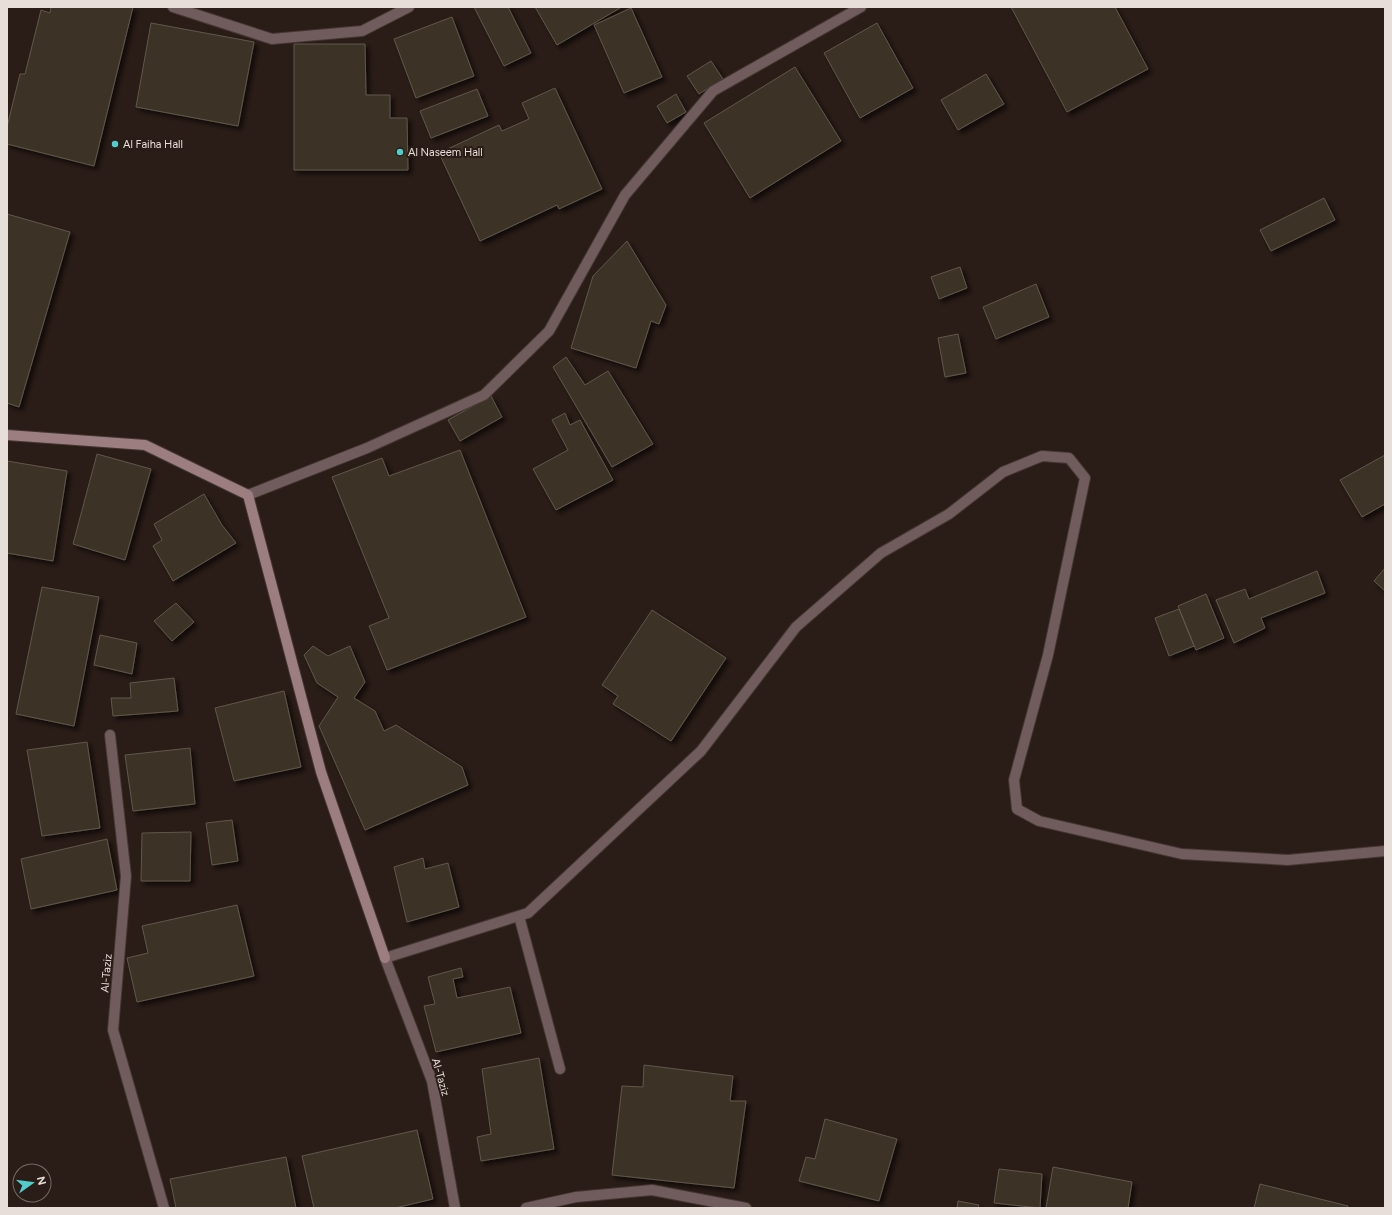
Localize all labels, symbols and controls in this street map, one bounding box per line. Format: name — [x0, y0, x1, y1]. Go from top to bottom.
place label: Al Faiha Hall — [123, 138, 183, 151]
marker: Al Faiha Hall — [110, 139, 120, 149]
place label: Al Naseem Hall — [408, 146, 483, 159]
marker: Al Naseem Hall — [395, 147, 405, 157]
street label: Al-Taziz — [98, 953, 115, 993]
street label: Al-Taziz — [429, 1057, 452, 1098]
north arrow — [12, 1163, 52, 1203]
text: N — [34, 1175, 49, 1186]

